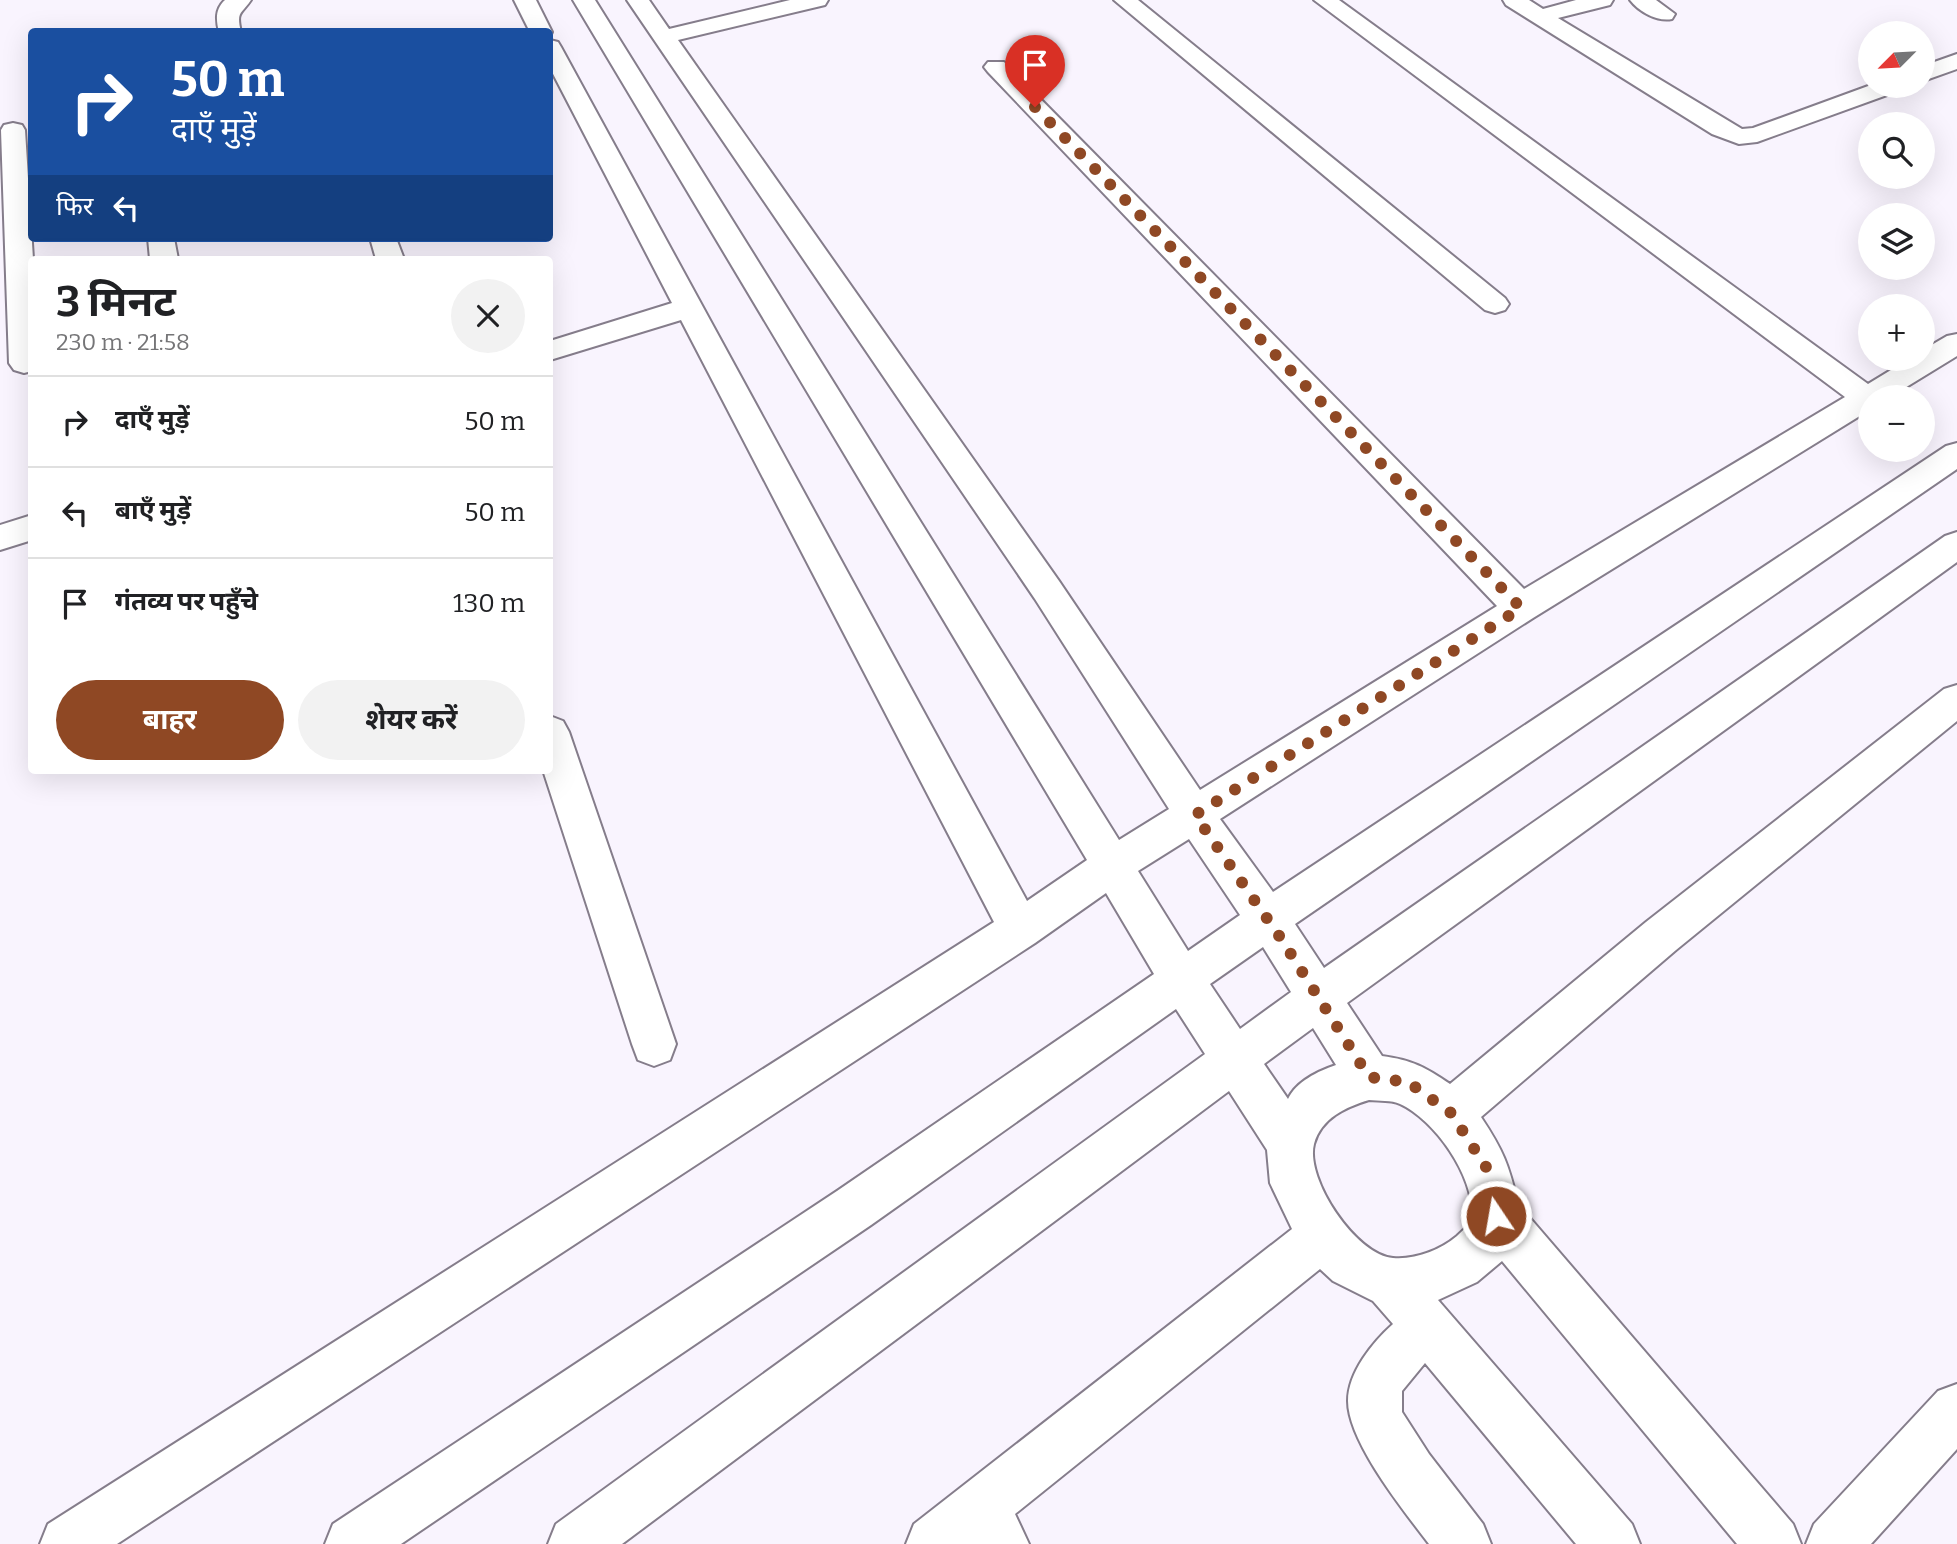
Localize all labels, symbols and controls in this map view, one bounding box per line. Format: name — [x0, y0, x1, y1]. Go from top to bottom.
north arrow — [1858, 21, 1936, 98]
map controls — [1858, 21, 1935, 462]
pin — [1005, 35, 1065, 107]
icon: arrive — [1016, 46, 1054, 84]
text: 50 m — [171, 50, 284, 109]
icon: right — [56, 56, 147, 147]
text: दाएँ मुड़ें — [171, 110, 257, 148]
button: search — [1858, 112, 1935, 189]
icon: left — [107, 189, 145, 227]
text: फिर — [56, 191, 93, 222]
button: layers — [1858, 203, 1935, 280]
text: 3 मिनट — [56, 277, 176, 327]
button: close — [451, 279, 525, 353]
button: + — [1858, 294, 1935, 371]
text: 230 m · 21:58 — [56, 328, 190, 356]
button: − — [1858, 385, 1935, 462]
icon: right — [56, 403, 94, 441]
text: दाएँ मुड़ें — [115, 404, 190, 435]
text: 50 m — [464, 406, 525, 437]
icon: left — [56, 494, 94, 532]
text: बाएँ मुड़ें — [115, 495, 191, 526]
text: 50 m — [464, 497, 525, 528]
icon: arrive — [56, 585, 94, 623]
text: गंतव्य पर पहुँचे — [115, 586, 258, 617]
text: 130 m — [453, 588, 525, 619]
button: बाहर — [56, 680, 284, 760]
button: शेयर करें — [298, 680, 525, 760]
position arrow — [1459, 1179, 1533, 1253]

